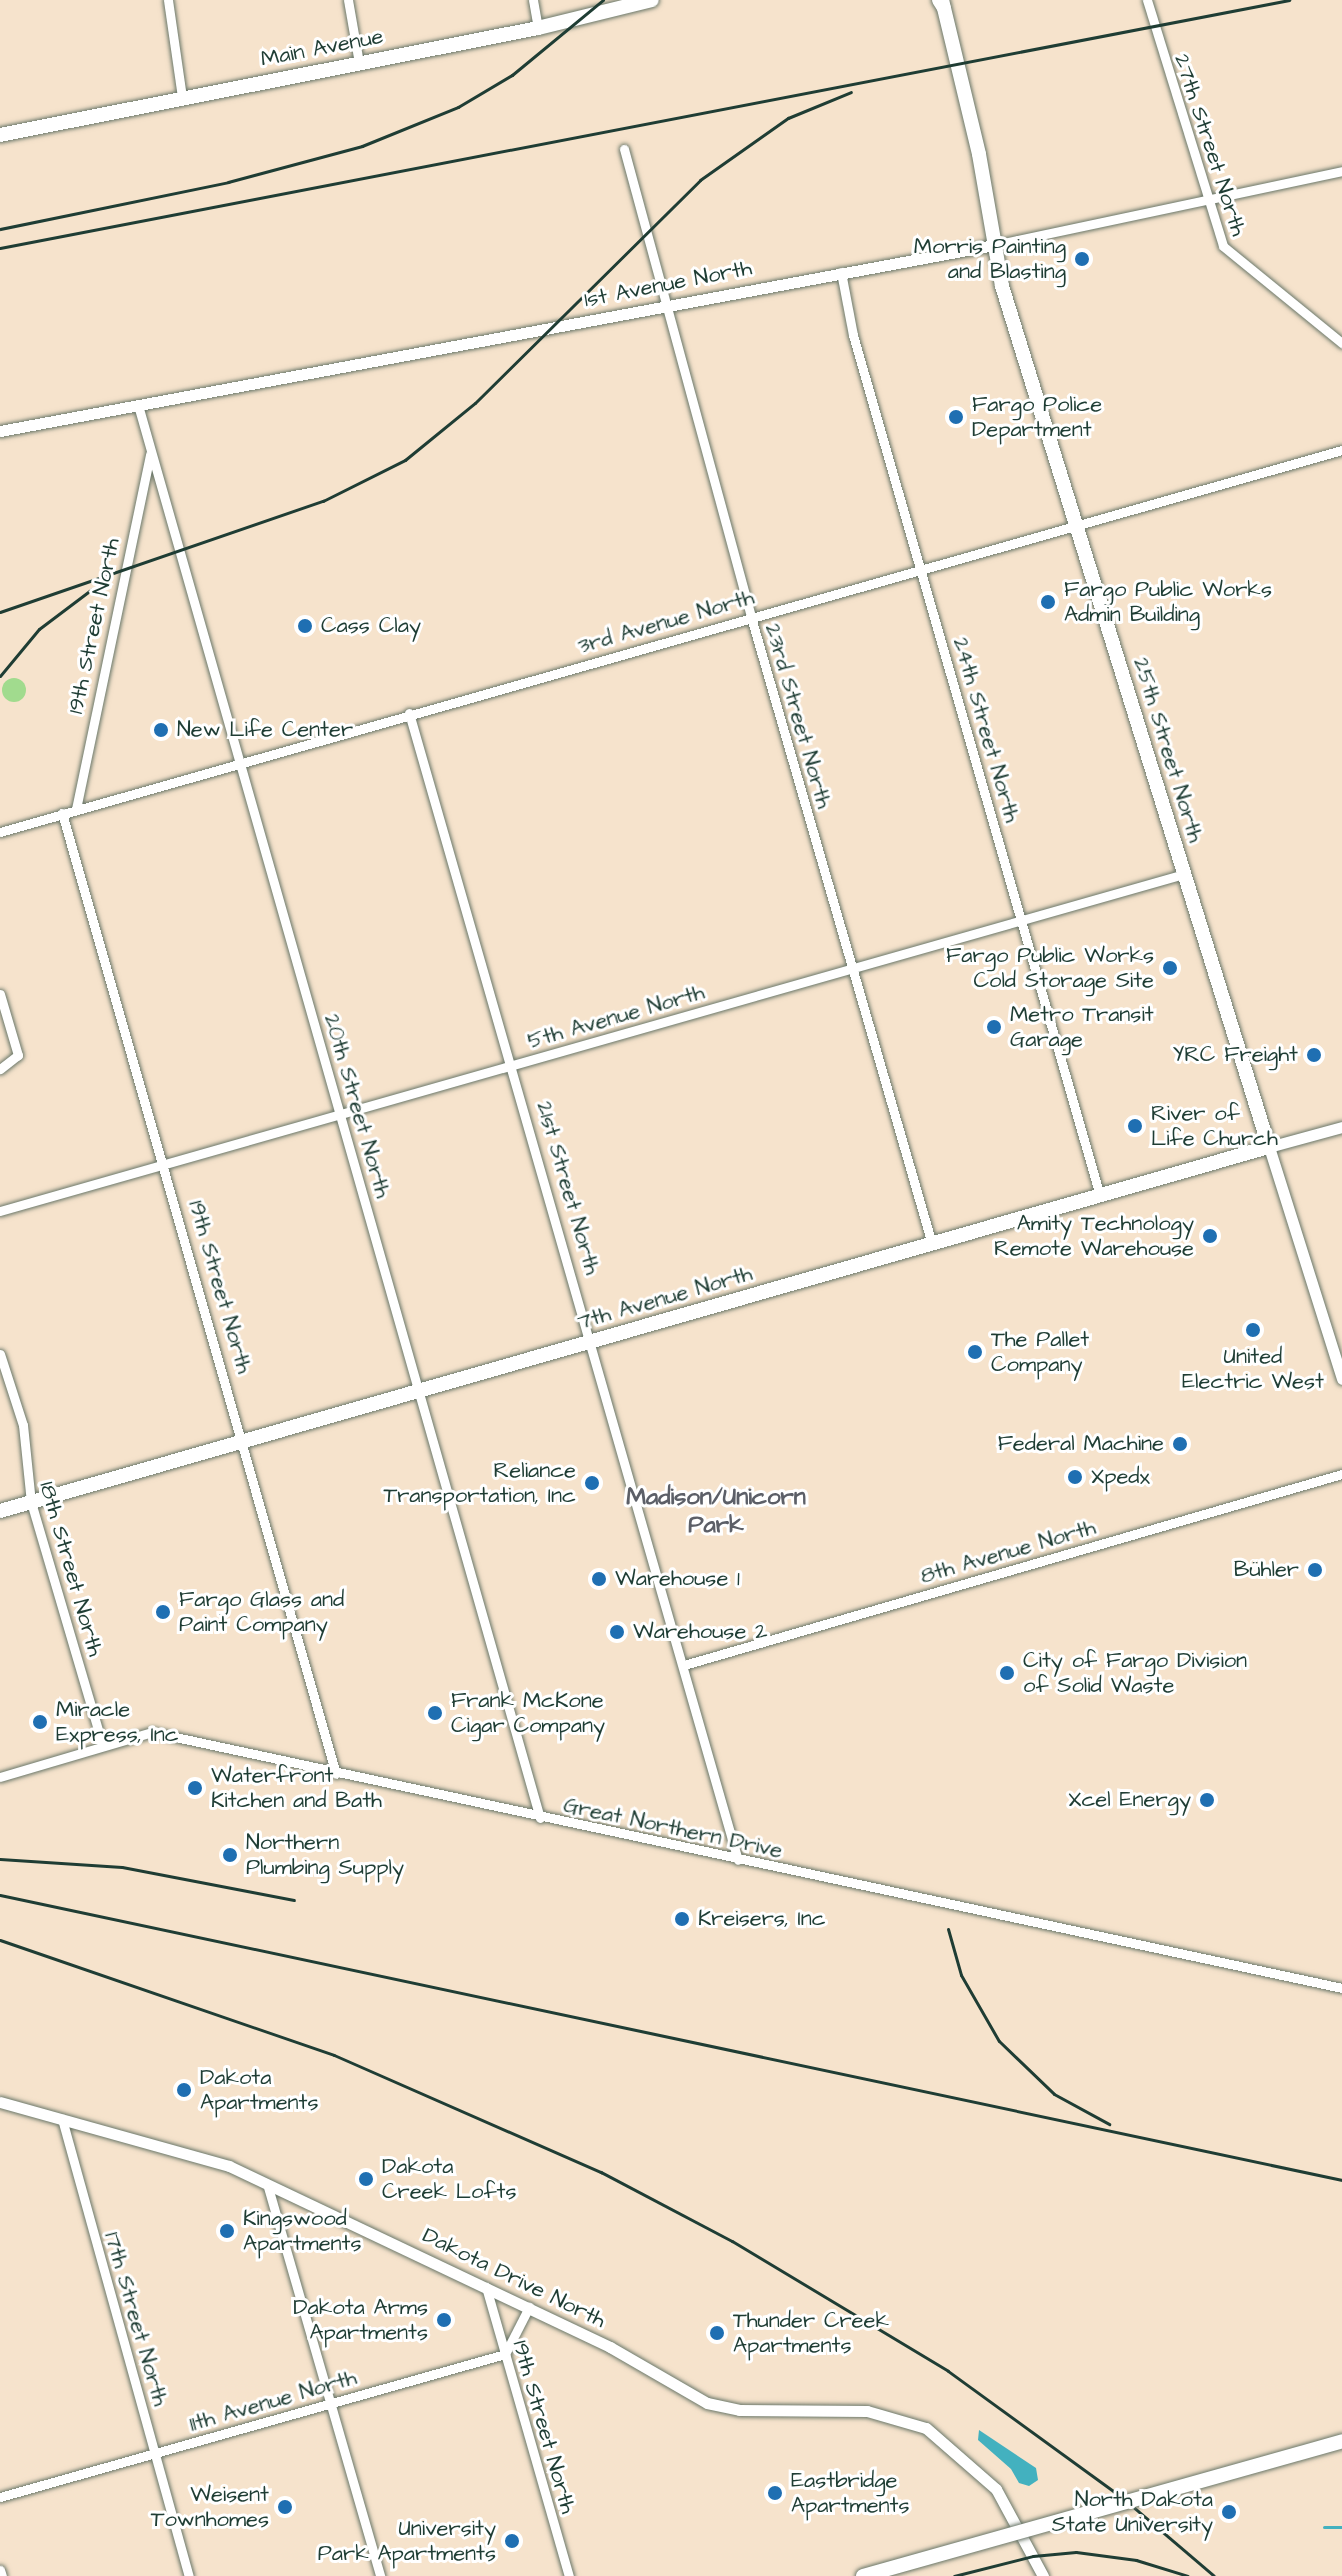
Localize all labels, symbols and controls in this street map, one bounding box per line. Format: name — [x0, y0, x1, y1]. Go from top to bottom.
street label: Main Avenue — [259, 23, 385, 73]
street label: 27th Street North — [1168, 51, 1252, 239]
place label: Morris Painting and Blasting — [914, 233, 1066, 284]
marker: Morris Painting and Blasting — [1073, 250, 1091, 268]
street label: 1st Avenue North — [582, 255, 754, 313]
place label: Fargo Police Department — [972, 391, 1102, 442]
marker: Fargo Police Department — [947, 408, 965, 426]
street label: 19th Street North — [63, 536, 125, 716]
place label: Fargo Public Works Admin Building — [1064, 576, 1272, 628]
street label: 3rd Avenue North — [575, 584, 757, 660]
marker: Fargo Public Works Admin Building — [1039, 593, 1057, 611]
place label: Cass Clay — [321, 613, 421, 639]
marker: Cass Clay — [296, 617, 314, 635]
street label: 23rd Street North — [759, 621, 837, 811]
street label: 24th Street North — [947, 635, 1025, 825]
street label: 25th Street North — [1127, 655, 1209, 845]
place label: New Life Center — [177, 717, 353, 743]
marker: New Life Center — [152, 721, 170, 739]
place label: Fargo Public Works Cold Storage Site — [946, 942, 1154, 994]
marker: Fargo Public Works Cold Storage Site — [1161, 959, 1179, 977]
street label: 5th Avenue North — [525, 979, 707, 1055]
place label: Metro Transit Garage — [1010, 1001, 1154, 1052]
street label: 20th Street North — [318, 1011, 396, 1201]
marker: Metro Transit Garage — [985, 1018, 1003, 1036]
place label: YRC Freight — [1172, 1042, 1298, 1068]
marker: YRC Freight — [1305, 1046, 1323, 1064]
street label: 21st Street North — [531, 1098, 605, 1278]
place label: River of Life Church — [1151, 1100, 1278, 1152]
marker: River of Life Church — [1126, 1117, 1144, 1135]
street label: 19th Street North — [183, 1197, 257, 1377]
place label: Amity Technology Remote Warehouse — [994, 1210, 1194, 1262]
marker: Amity Technology Remote Warehouse — [1201, 1227, 1219, 1245]
street label: 7th Avenue North — [575, 1260, 755, 1336]
marker: United Electric West — [1244, 1321, 1262, 1339]
place label: The Pallet Company — [991, 1326, 1089, 1378]
marker: The Pallet Company — [966, 1343, 984, 1361]
place label: United Electric West — [1182, 1343, 1324, 1394]
place label: Federal Machine — [998, 1431, 1164, 1457]
marker: Federal Machine — [1171, 1435, 1189, 1453]
place label: Reliance Transportation, Inc — [384, 1457, 576, 1508]
place label: Xpedx — [1091, 1464, 1150, 1490]
marker: Xpedx — [1066, 1468, 1084, 1486]
marker: Reliance Transportation, Inc — [583, 1474, 601, 1492]
street label: 18th Street North — [33, 1479, 109, 1659]
district label: Madison/Unicorn Park — [626, 1484, 806, 1540]
street label: 8th Avenue North — [917, 1514, 1099, 1590]
place label: Bühler — [1234, 1557, 1299, 1583]
marker: Bühler — [1306, 1561, 1324, 1579]
place label: Warehouse 1 — [615, 1566, 740, 1592]
marker: Warehouse 1 — [590, 1570, 608, 1588]
place label: Fargo Glass and Paint Company — [179, 1586, 344, 1638]
marker: Fargo Glass and Paint Company — [154, 1603, 172, 1621]
place label: Warehouse 2 — [633, 1619, 768, 1645]
marker: Warehouse 2 — [608, 1623, 626, 1641]
place label: City of Fargo Division of Solid Waste — [1023, 1647, 1247, 1698]
marker: City of Fargo Division of Solid Waste — [998, 1664, 1016, 1682]
place label: Frank McKone Cigar Company — [451, 1687, 605, 1738]
place label: Miracle Express, Inc — [56, 1696, 179, 1748]
marker: Frank McKone Cigar Company — [426, 1704, 444, 1722]
marker: Miracle Express, Inc — [31, 1713, 49, 1731]
place label: Waterfront Kitchen and Bath — [211, 1762, 382, 1814]
marker: Waterfront Kitchen and Bath — [186, 1779, 204, 1797]
place label: Xcel Energy — [1068, 1787, 1191, 1813]
marker: Xcel Energy — [1198, 1791, 1216, 1809]
street label: Great Northern Drive — [561, 1792, 785, 1864]
place label: Northern Plumbing Supply — [246, 1829, 404, 1880]
marker: Northern Plumbing Supply — [221, 1846, 239, 1864]
place label: Kreisers, Inc — [698, 1906, 826, 1932]
marker: Kreisers, Inc — [673, 1910, 691, 1928]
place label: Dakota Apartments — [200, 2064, 319, 2116]
marker: Dakota Apartments — [175, 2081, 193, 2099]
place label: Dakota Creek Lofts — [382, 2153, 516, 2204]
marker: Dakota Creek Lofts — [357, 2170, 375, 2188]
place label: Kingswood Apartments — [243, 2205, 362, 2256]
marker: Kingswood Apartments — [218, 2222, 236, 2240]
street label: Dakota Drive North — [418, 2222, 610, 2334]
street label: 17th Street North — [99, 2229, 173, 2409]
place label: Dakota Arms Apartments — [293, 2294, 428, 2346]
place label: Thunder Creek Apartments — [733, 2307, 889, 2358]
marker: Dakota Arms Apartments — [435, 2311, 453, 2329]
marker: Thunder Creek Apartments — [708, 2324, 726, 2342]
street label: 19th Street North — [507, 2337, 581, 2517]
street label: 11th Avenue North — [186, 2365, 360, 2437]
place label: Eastbridge Apartments — [791, 2467, 910, 2518]
place label: Weisent Townhomes — [151, 2481, 269, 2532]
marker: Eastbridge Apartments — [766, 2484, 784, 2502]
place label: North Dakota State University — [1052, 2486, 1213, 2538]
marker: Weisent Townhomes — [276, 2498, 294, 2516]
marker: North Dakota State University — [1220, 2503, 1238, 2521]
place label: University Park Apartments — [318, 2515, 496, 2566]
marker: University Park Apartments — [503, 2532, 521, 2550]

